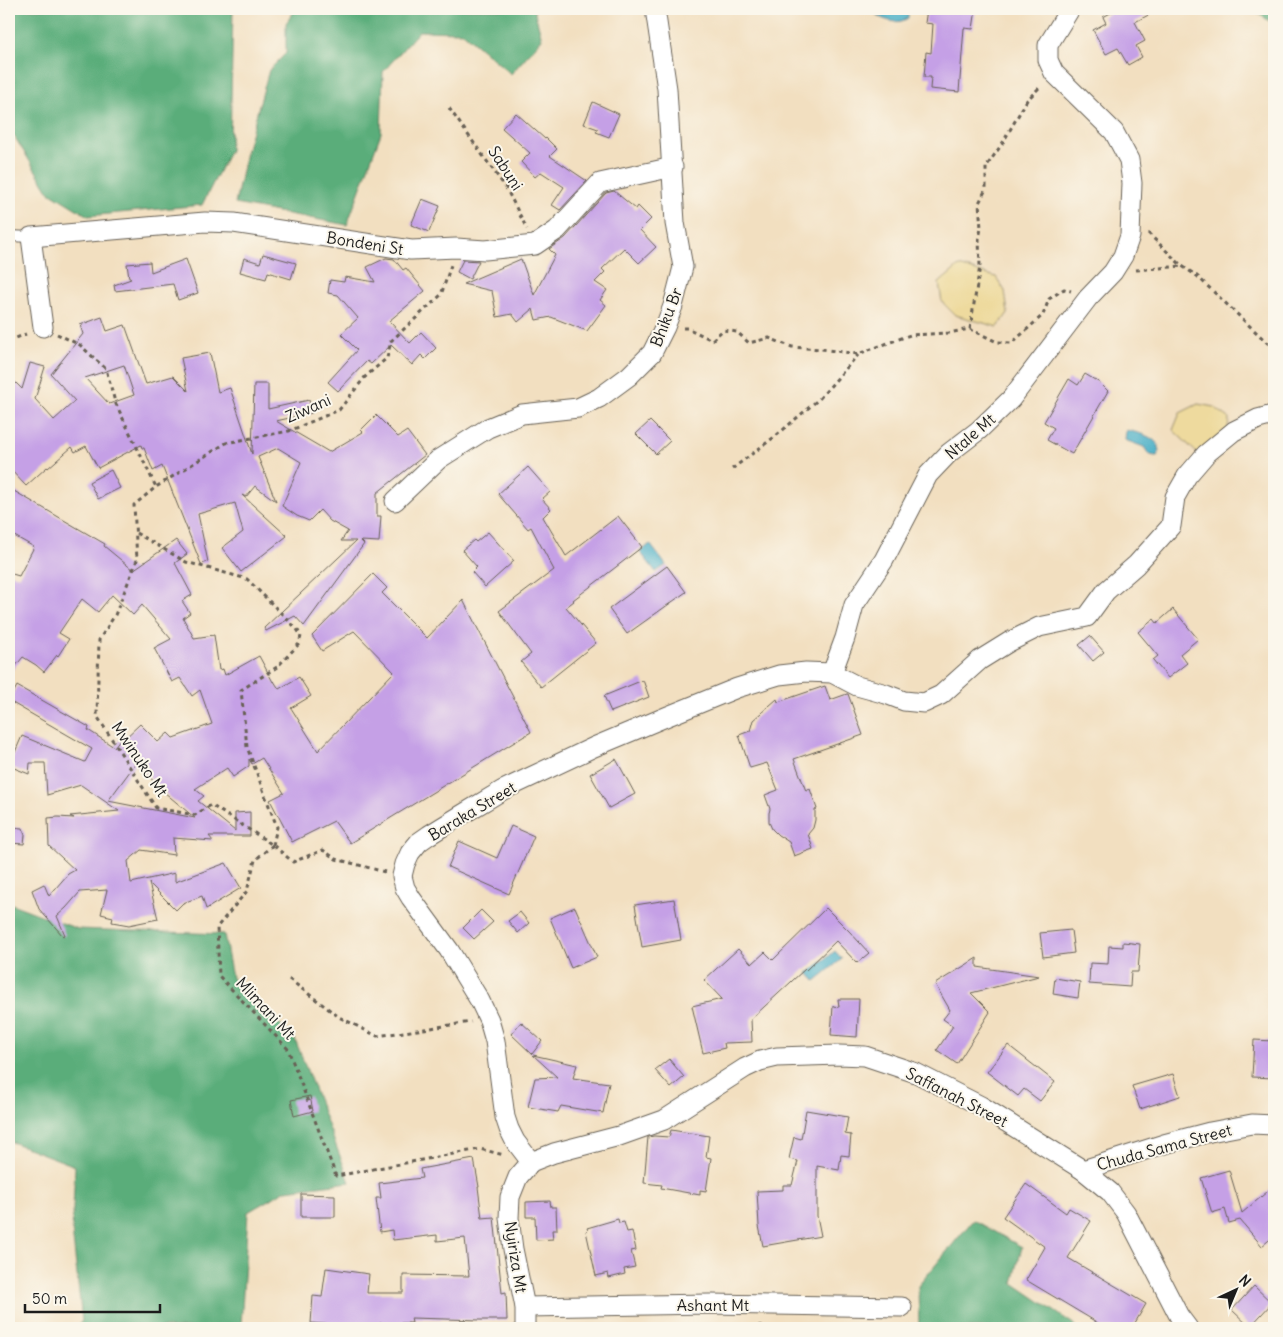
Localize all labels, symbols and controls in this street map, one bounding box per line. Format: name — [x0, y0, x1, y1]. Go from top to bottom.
street label: Sabuni — [484, 142, 528, 194]
street label: Bondeni St — [325, 227, 405, 259]
street label: Bhiku Br — [646, 284, 687, 349]
street label: Ziwani — [282, 389, 334, 427]
street label: Ntale Mt — [941, 408, 1000, 463]
street label: Mwinuko Mt — [107, 717, 173, 801]
street label: Baraka Street — [425, 777, 520, 845]
street label: Mlimani Mt — [232, 973, 300, 1044]
street label: Saffanah Street — [903, 1063, 1012, 1132]
street label: Chuda Sama Street — [1094, 1119, 1234, 1175]
street label: Nyiriza Mt — [500, 1220, 532, 1295]
north arrow — [1210, 1264, 1260, 1314]
text: N — [1235, 1271, 1255, 1290]
scale bar — [25, 1282, 160, 1314]
text: 50 m — [32, 1289, 67, 1308]
street label: Ashant Mt — [677, 1295, 750, 1315]

